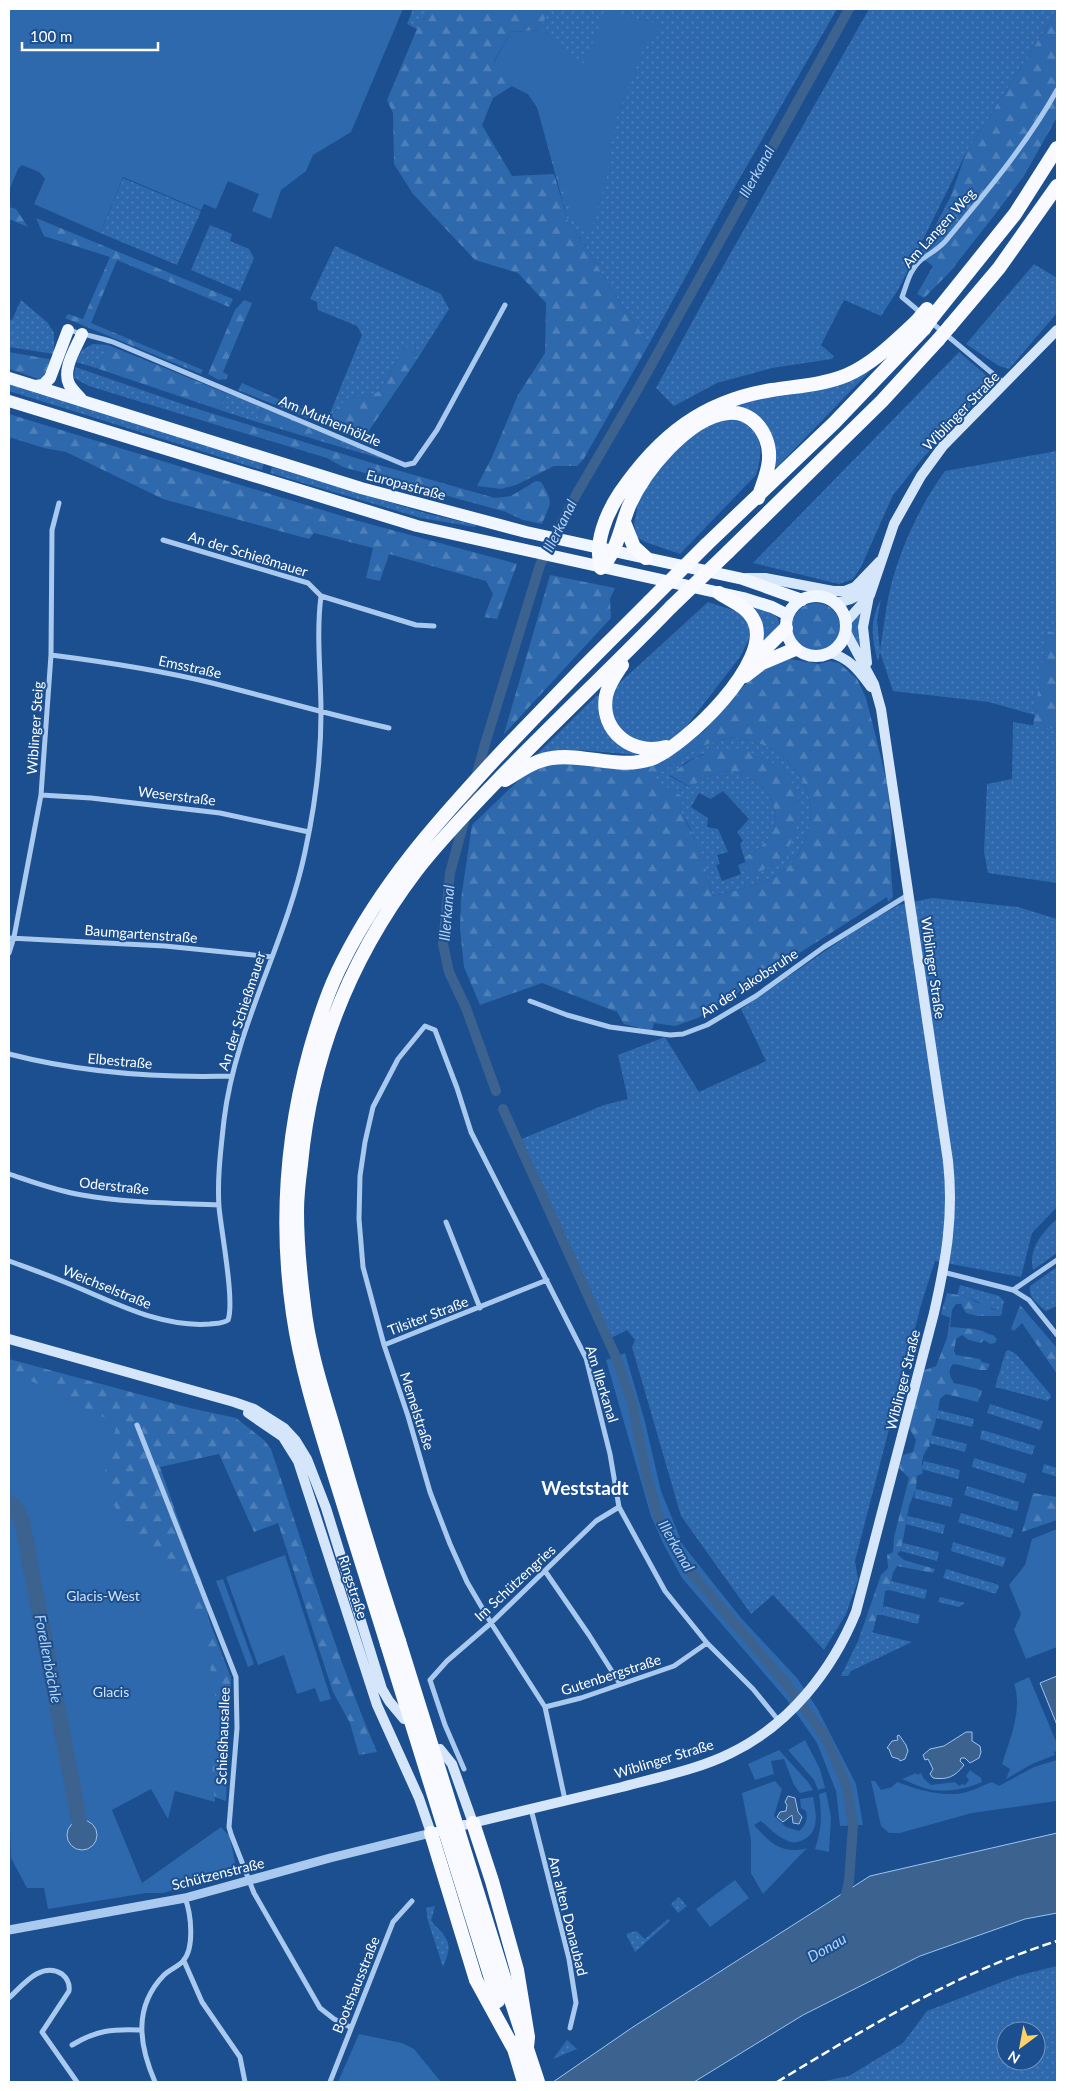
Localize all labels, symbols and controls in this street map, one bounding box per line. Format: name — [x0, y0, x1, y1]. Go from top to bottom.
scale bar — [22, 20, 159, 52]
text: 100 m — [30, 27, 72, 45]
water label: Illerkanal — [735, 142, 778, 201]
street label: Am Langen Weg — [899, 185, 979, 271]
street label: Wiblinger Straße — [919, 368, 1002, 454]
street label: Am Muthenhölzle — [277, 391, 384, 450]
street label: Europastraße — [364, 466, 448, 503]
water label: Illerkanal — [538, 496, 580, 555]
street label: An der Schießmauer — [186, 527, 310, 580]
street label: Emsstraße — [157, 652, 223, 681]
street label: Wiblinger Steig — [23, 681, 46, 775]
street label: Weserstraße — [137, 782, 217, 809]
water label: Illerkanal — [435, 883, 457, 942]
street label: Wiblinger Straße — [918, 916, 949, 1020]
street label: Baumgartenstraße — [84, 921, 198, 946]
street label: An der Jakobsruhe — [697, 945, 801, 1021]
street label: An der Schießmauer — [214, 949, 269, 1073]
street label: Elbestraße — [87, 1049, 153, 1072]
street label: Oderstraße — [78, 1173, 150, 1198]
street label: Weichselstraße — [60, 1261, 154, 1312]
street label: Tilsiter Straße — [385, 1292, 470, 1339]
street label: Wiblinger Straße — [882, 1328, 923, 1432]
street label: Am Illerkanal — [583, 1343, 622, 1424]
street label: Memelstraße — [397, 1370, 438, 1452]
district label: Weststadt — [541, 1476, 629, 1499]
water label: Illerkanal — [655, 1517, 699, 1575]
street label: Im Schützengries — [471, 1541, 559, 1624]
street label: Ringstraße — [335, 1553, 372, 1621]
park label: Glacis-West — [66, 1587, 140, 1604]
water label: Forellenbächle — [32, 1613, 66, 1705]
street label: Gutenbergstraße — [559, 1650, 663, 1699]
park label: Glacis — [93, 1683, 129, 1700]
street label: Schießhausallee — [212, 1687, 233, 1785]
street label: Wiblinger Straße — [612, 1735, 716, 1782]
street label: Schützenstraße — [170, 1854, 266, 1893]
street label: Am alten Donaubad — [545, 1854, 592, 1977]
water label: Donau — [804, 1929, 849, 1965]
street label: Bootshausstraße — [328, 1934, 383, 2036]
north arrow — [996, 2021, 1046, 2071]
text: N — [1005, 2047, 1023, 2068]

